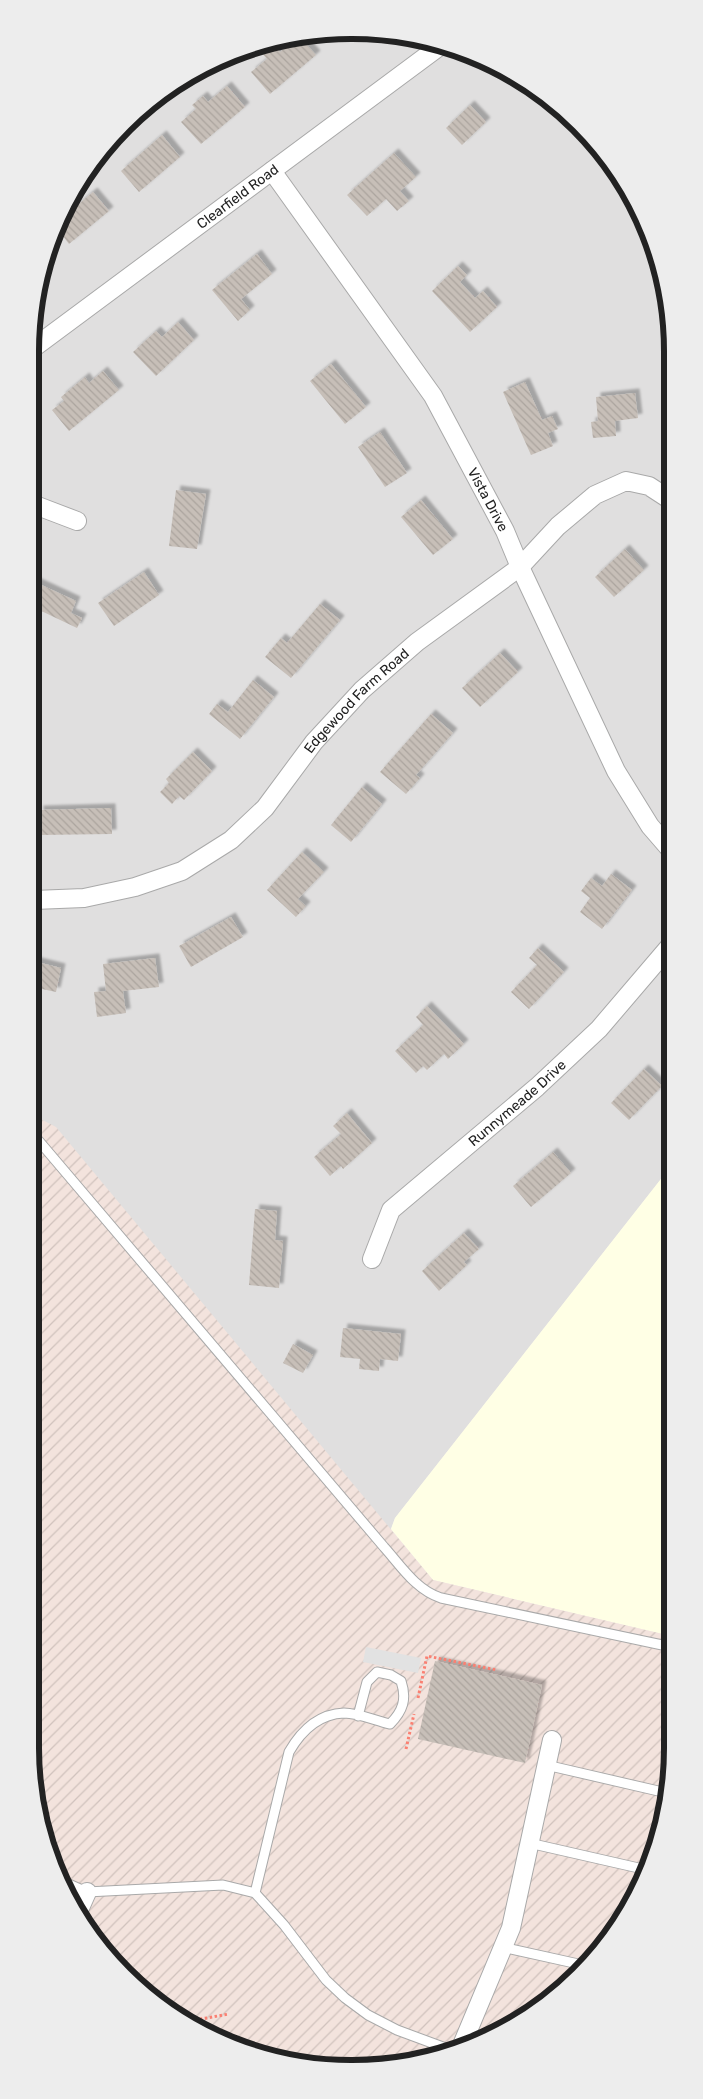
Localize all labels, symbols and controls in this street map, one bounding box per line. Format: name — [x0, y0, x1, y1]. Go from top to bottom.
street label: Clearfield Road — [193, 160, 282, 232]
street label: Vista Drive — [464, 465, 512, 535]
street label: Edgewood Farm Road — [300, 645, 412, 756]
street label: Runnymeade Drive — [465, 1056, 569, 1150]

